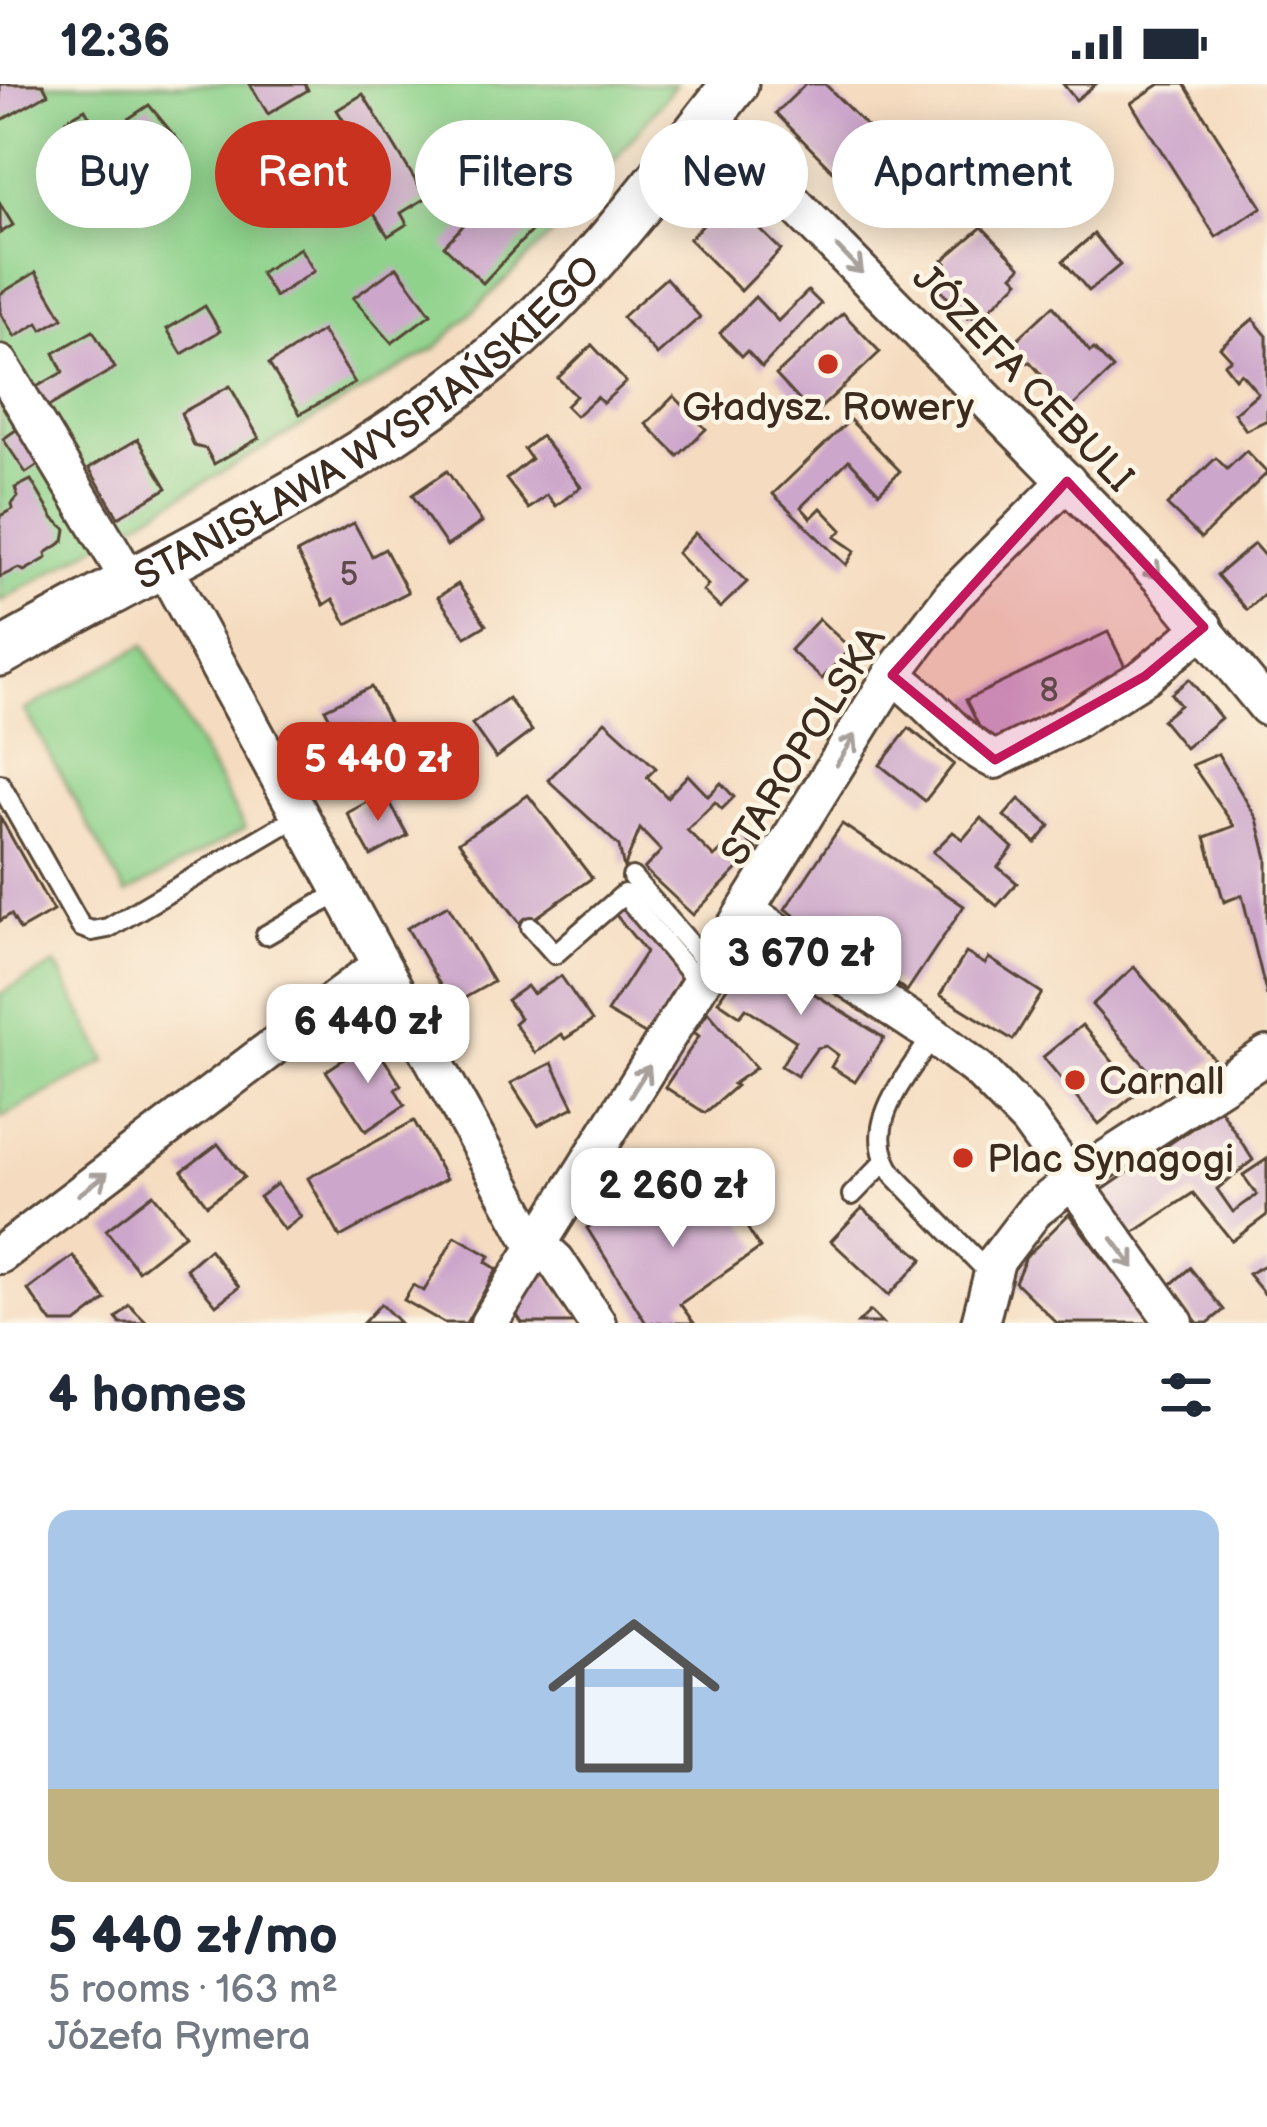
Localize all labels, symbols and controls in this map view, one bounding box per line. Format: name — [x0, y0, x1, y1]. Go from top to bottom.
text: 12:36 — [60, 15, 170, 70]
chip: Buy — [36, 120, 191, 228]
chip: Rent — [215, 120, 391, 228]
chip: Filters — [415, 120, 615, 228]
chip: New — [639, 120, 808, 228]
chip: Apartment — [832, 120, 1114, 228]
one-way arrow — [836, 245, 864, 274]
street label: STANISŁAWA WYSPIAŃSKIEGO — [127, 247, 611, 601]
street label: JÓZEFA CEBULI — [902, 254, 1144, 502]
marker: Gładysz. Rowery — [815, 351, 841, 377]
place label: Gładysz. Rowery — [682, 385, 974, 432]
one-way arrow — [1134, 550, 1162, 579]
house number: 5 — [340, 555, 358, 595]
street label: STAROPOLSKA — [712, 618, 896, 874]
house number: 8 — [1039, 671, 1059, 711]
pin: 5 440 zł — [254, 722, 502, 824]
one-way arrow — [834, 734, 858, 768]
text: 5 440 zł — [304, 737, 452, 784]
pin: 3 670 zł — [677, 916, 925, 1018]
text: 3 670 zł — [727, 931, 875, 978]
pin: 6 440 zł — [244, 984, 492, 1086]
text: 6 440 zł — [293, 999, 443, 1046]
place label: Carnall — [1099, 1059, 1224, 1106]
one-way arrow — [627, 1065, 652, 1099]
marker: Carnall — [1062, 1067, 1088, 1093]
place label: Plac Synagogi — [987, 1137, 1234, 1184]
marker: Plac Synagogi — [950, 1145, 976, 1171]
pin: 2 260 zł — [549, 1148, 797, 1250]
text: 2 260 zł — [598, 1163, 748, 1210]
one-way arrow — [76, 1172, 109, 1197]
one-way arrow — [1109, 1236, 1135, 1268]
icon: filters — [1153, 1362, 1219, 1428]
text: 4 homes — [48, 1365, 247, 1426]
icon: home — [526, 1588, 742, 1804]
text: 5 440 zł/mo — [48, 1906, 338, 1967]
text: 5 rooms · 163 m² — [48, 1967, 338, 2014]
text: Józefa Rymera — [48, 2014, 310, 2061]

